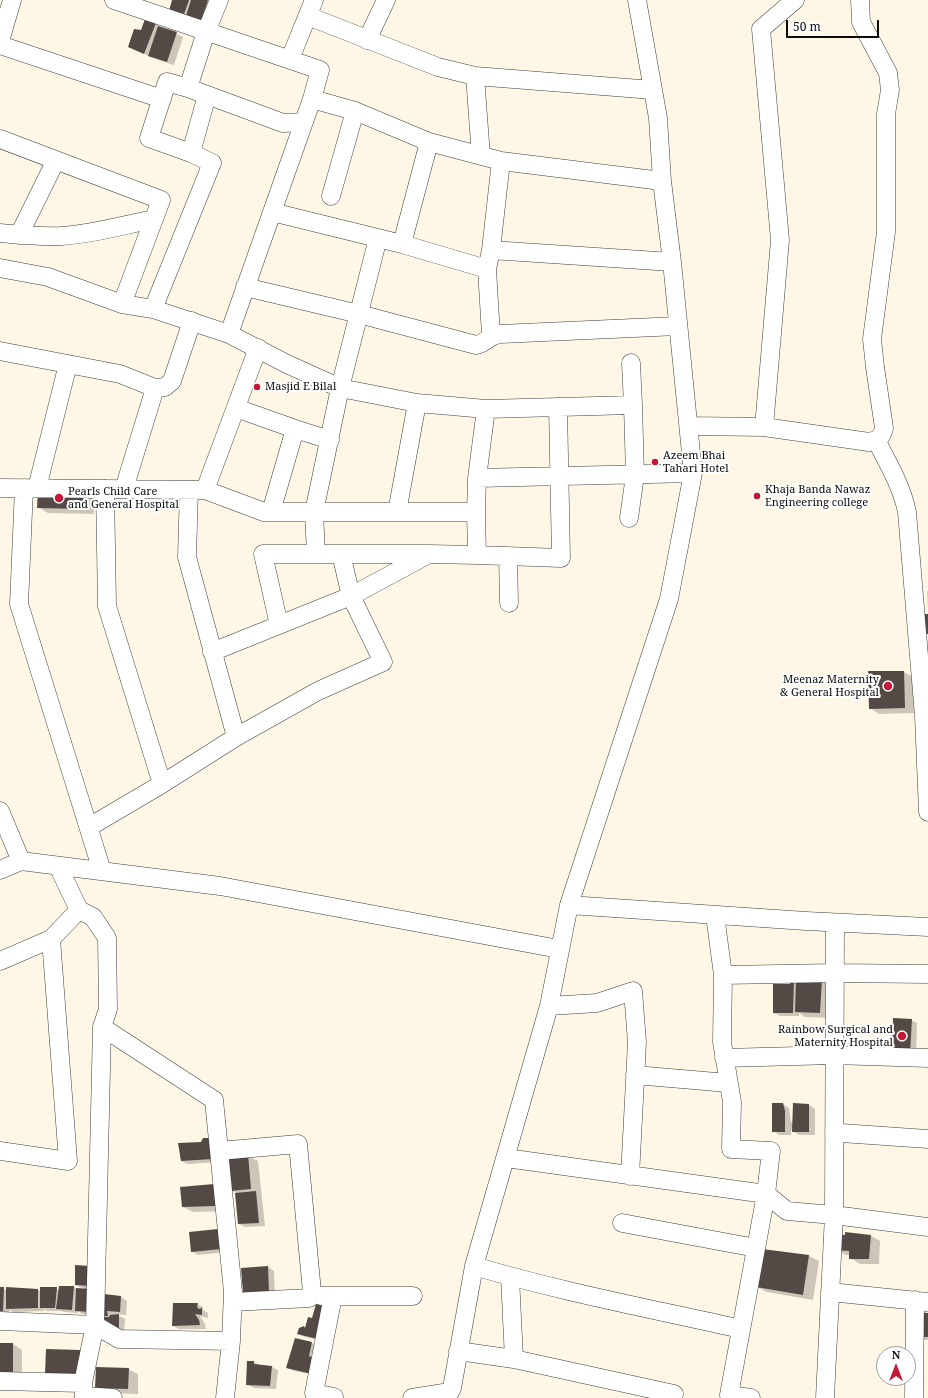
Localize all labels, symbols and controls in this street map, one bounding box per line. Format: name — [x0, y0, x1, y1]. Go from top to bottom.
scale bar — [788, 12, 881, 38]
text: 50 m — [793, 18, 821, 35]
place label: Masjid E Bilal — [265, 380, 336, 394]
marker: Masjid E Bilal — [252, 382, 262, 392]
place label: Azeem Bhai Tahari Hotel — [663, 449, 729, 475]
marker: Azeem Bhai Tahari Hotel — [650, 457, 660, 467]
place label: Khaja Banda Nawaz Engineering college — [765, 483, 870, 509]
place label: Pearls Child Care and General Hospital — [68, 485, 179, 511]
marker: Khaja Banda Nawaz Engineering college — [752, 491, 762, 501]
marker: Pearls Child Care and General Hospital — [53, 492, 65, 504]
place label: Meenaz Maternity & General Hospital — [780, 673, 879, 699]
marker: Meenaz Maternity & General Hospital — [882, 680, 894, 692]
place label: Rainbow Surgical and Maternity Hospital — [778, 1023, 893, 1049]
marker: Rainbow Surgical and Maternity Hospital — [896, 1030, 908, 1042]
north arrow — [876, 1346, 916, 1386]
text: N — [892, 1347, 900, 1362]

